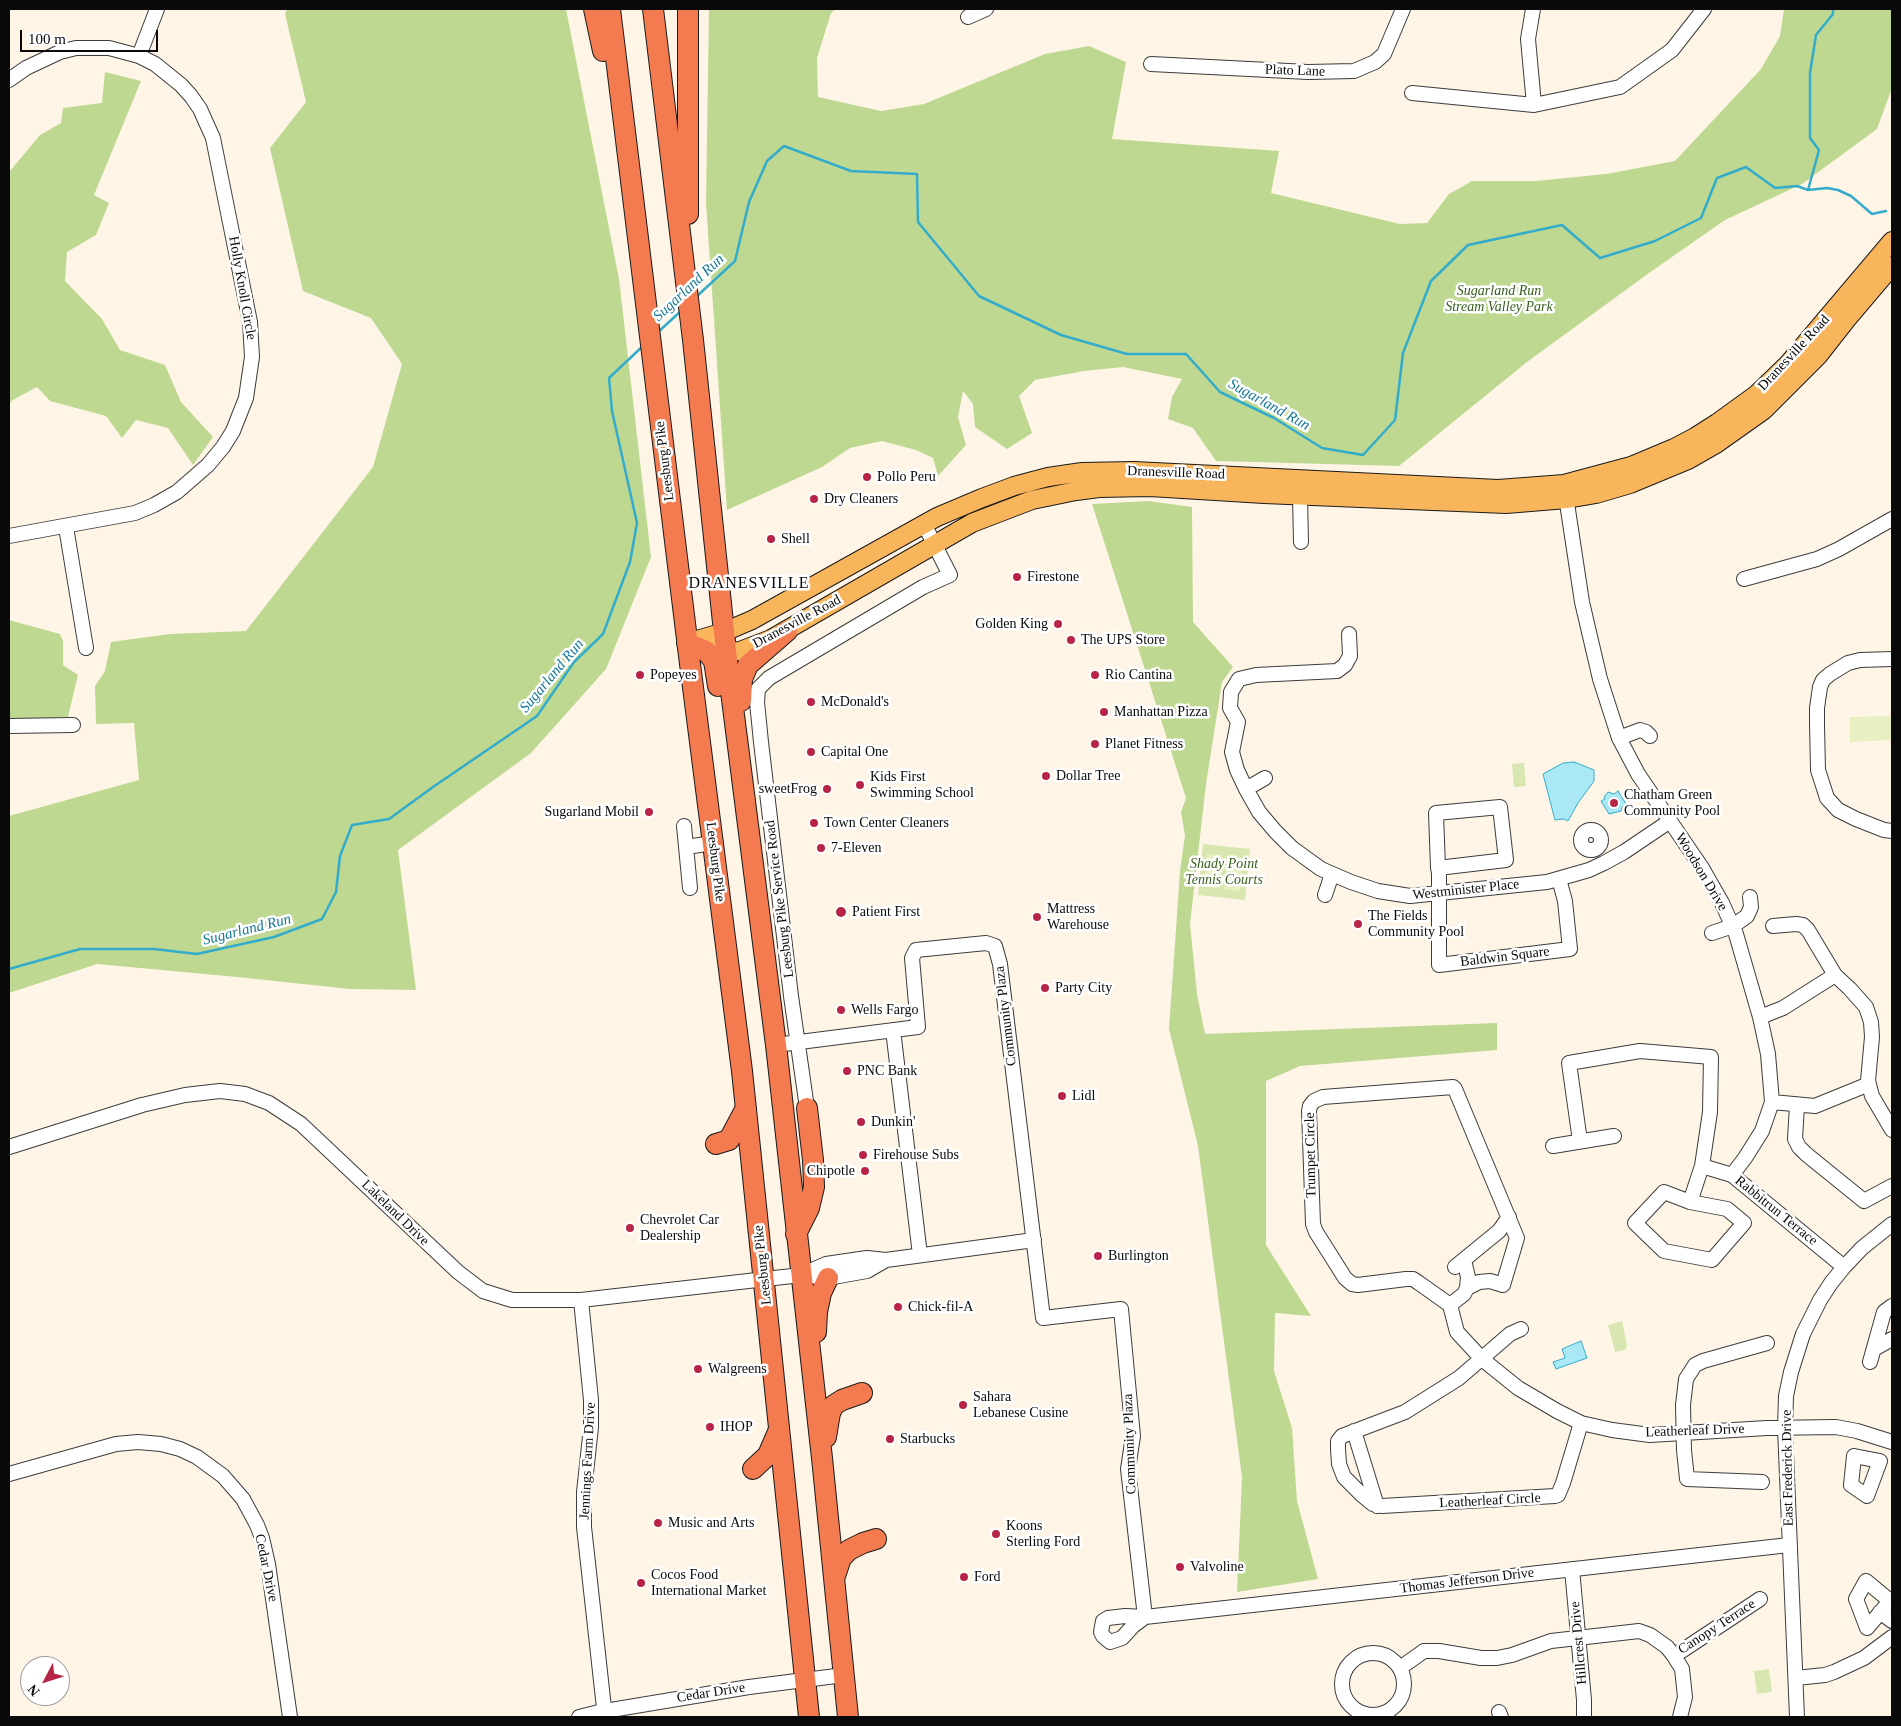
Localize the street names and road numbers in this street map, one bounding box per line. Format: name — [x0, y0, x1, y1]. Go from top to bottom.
street label: Plato Lane — [1265, 62, 1325, 80]
street label: Holly Knoll Circle — [225, 235, 259, 341]
street label: Dranesville Road — [1755, 312, 1833, 394]
street label: Leesburg Pike — [652, 420, 678, 502]
street label: Dranesville Road — [1127, 463, 1225, 483]
street label: Dranesville Road — [750, 592, 844, 652]
street label: Leesburg Pike Service Road — [762, 819, 798, 979]
street label: Leesburg Pike — [702, 821, 728, 903]
street label: Woodson Drive — [1671, 830, 1731, 914]
street label: Westminister Place — [1412, 876, 1520, 904]
street label: Baldwin Square — [1459, 943, 1551, 971]
street label: Community Plaza — [992, 965, 1020, 1067]
street label: Trumpet Circle — [1302, 1112, 1320, 1198]
street label: Rabbitrun Terrace — [1731, 1173, 1821, 1249]
street label: Lakeland Drive — [358, 1177, 432, 1249]
street label: Leesburg Pike — [750, 1224, 776, 1306]
street label: Community Plaza — [1120, 1393, 1140, 1495]
street label: Jennings Farm Drive — [577, 1402, 599, 1520]
street label: East Frederick Drive — [1779, 1410, 1797, 1526]
street label: Leatherleaf Drive — [1645, 1421, 1745, 1441]
street label: Leatherleaf Circle — [1439, 1490, 1541, 1512]
street label: Cedar Drive — [251, 1533, 281, 1603]
street label: Thomas Jefferson Drive — [1399, 1564, 1535, 1598]
street label: Canopy Terrace — [1675, 1596, 1759, 1658]
street label: Hillcrest Drive — [1567, 1601, 1591, 1685]
street label: Cedar Drive — [676, 1679, 746, 1707]

